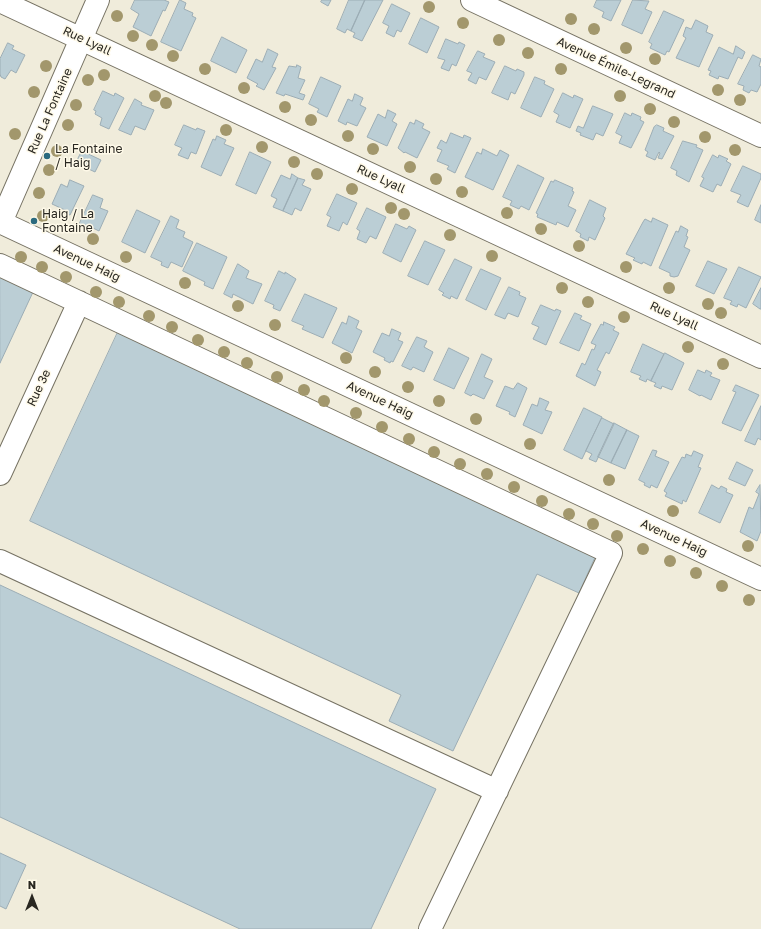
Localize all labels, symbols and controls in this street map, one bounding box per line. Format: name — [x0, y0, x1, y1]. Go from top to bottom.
street label: Rue Lyall — [60, 24, 114, 58]
street label: Avenue Émile-Legrand — [555, 34, 677, 102]
street label: Rue La Fontaine — [25, 66, 75, 156]
place label: La Fontaine / Haig — [55, 142, 122, 170]
marker: La Fontaine / Haig — [42, 151, 52, 161]
street label: Rue Lyall — [354, 162, 408, 196]
place label: Haig / La Fontaine — [42, 207, 94, 235]
marker: Haig / La Fontaine — [29, 216, 39, 226]
street label: Avenue Haig — [51, 241, 123, 285]
street label: Rue Lyall — [647, 299, 701, 333]
street label: Rue 3e — [24, 367, 54, 409]
street label: Avenue Haig — [344, 378, 416, 422]
street label: Avenue Haig — [638, 516, 710, 560]
north arrow — [12, 877, 52, 917]
text: N — [28, 878, 36, 891]

